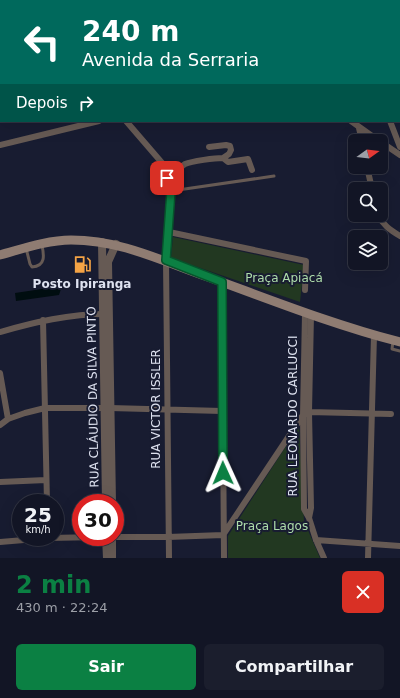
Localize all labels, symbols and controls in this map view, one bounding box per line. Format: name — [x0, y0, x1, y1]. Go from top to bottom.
text: 240 m — [82, 15, 179, 48]
icon: left — [16, 16, 68, 68]
text: Avenida da Serraria — [82, 49, 259, 70]
icon: right — [75, 92, 97, 114]
text: Depois — [16, 94, 67, 112]
north arrow — [348, 134, 388, 174]
map controls — [348, 134, 388, 270]
pin — [150, 161, 184, 195]
icon: arrive — [156, 167, 178, 189]
button: search — [348, 182, 388, 222]
button: layers — [348, 230, 388, 270]
fuel station icon: Posto Ipiranga — [72, 255, 92, 275]
park label: Praça Apiacá — [245, 271, 323, 285]
place label: Posto Ipiranga — [33, 277, 131, 291]
street label: RUA CLÁUDIO DA SILVA PINTO — [83, 306, 102, 488]
street label: RUA LEONARDO CARLUCCI — [286, 336, 300, 496]
street label: RUA VICTOR ISSLER — [149, 349, 163, 469]
position arrow — [202, 452, 244, 494]
speed limit sign: 30 — [72, 494, 124, 546]
text: 25 — [24, 503, 52, 527]
park label: Praça Lagos — [236, 519, 308, 533]
text: km/h — [25, 524, 51, 535]
text: 2 min — [16, 571, 91, 599]
button: close — [342, 571, 384, 613]
text: 430 m · 22:24 — [16, 600, 107, 615]
button: Sair — [16, 644, 196, 690]
button: Compartilhar — [204, 644, 384, 690]

